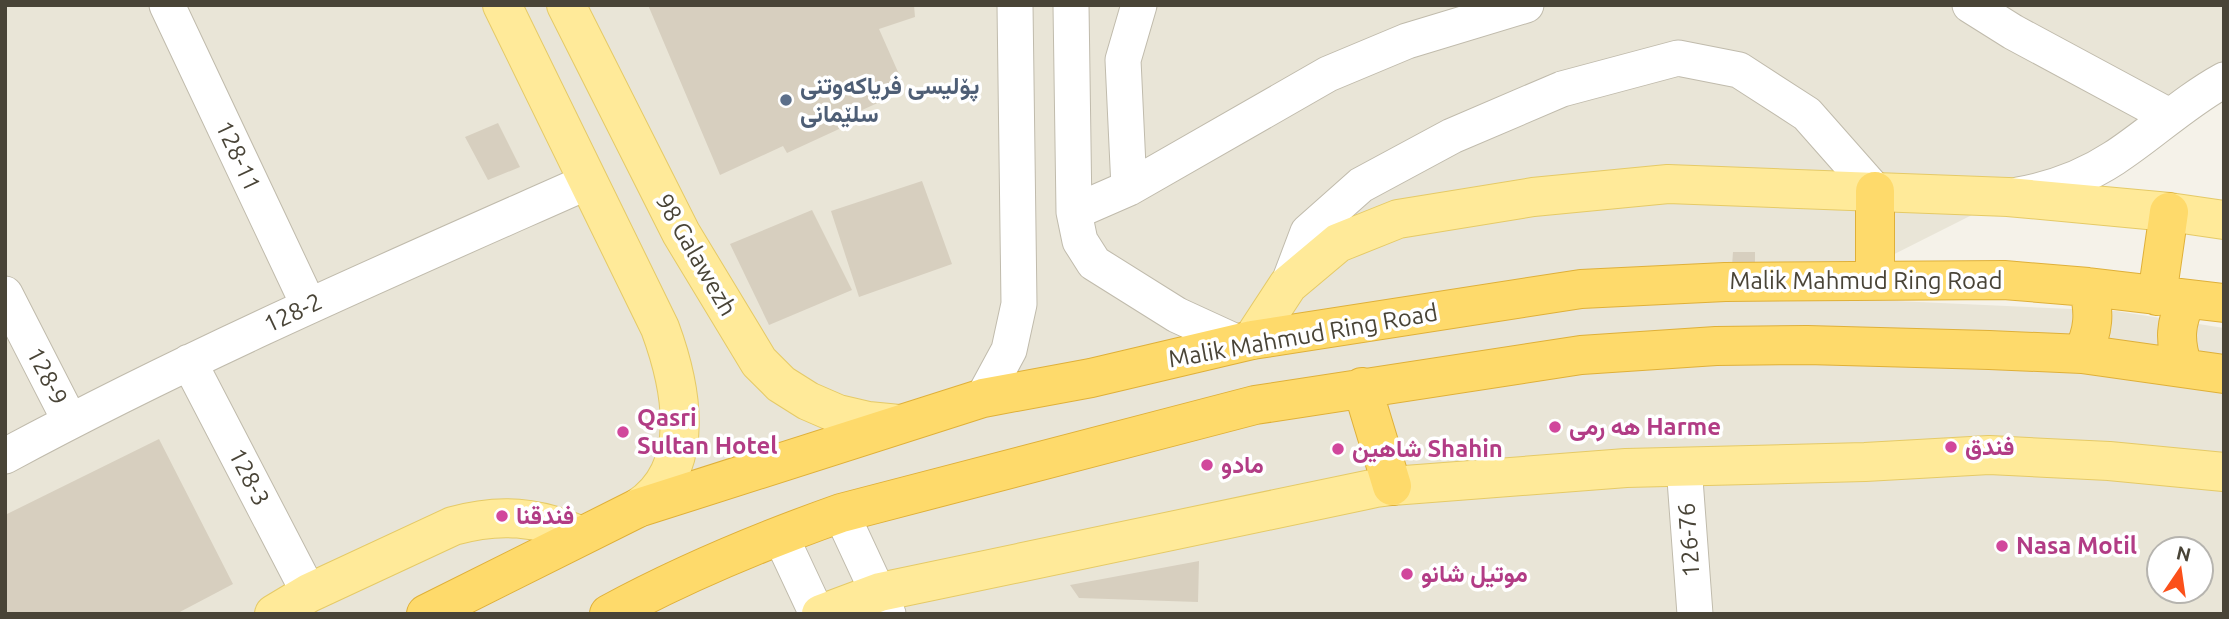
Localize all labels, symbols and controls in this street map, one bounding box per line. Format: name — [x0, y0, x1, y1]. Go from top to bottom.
place label: پۆلیسی فریاکەوتنی سلێمانی — [800, 72, 979, 128]
marker: پۆلیسی فریاکەوتنی سلێمانی — [778, 92, 794, 108]
street label: 128-11 — [210, 116, 266, 195]
street label: 98 Galawezh — [651, 189, 742, 320]
street label: Malik Mahmud Ring Road — [1730, 267, 2002, 294]
street label: 128-2 — [259, 287, 326, 338]
street label: Malik Mahmud Ring Road — [1166, 299, 1440, 372]
street label: 128-9 — [22, 342, 73, 409]
place label: Qasri Sultan Hotel — [637, 404, 778, 459]
place label: هه رمی Harme — [1569, 413, 1721, 442]
marker: هه رمی Harme — [1547, 419, 1563, 435]
marker: Qasri Sultan Hotel — [615, 424, 631, 440]
place label: فندق — [1965, 433, 2014, 460]
place label: شاهین Shahin — [1352, 435, 1503, 463]
marker: فندق — [1943, 439, 1959, 455]
marker: شاهین Shahin — [1330, 441, 1346, 457]
street label: 128-3 — [224, 443, 275, 510]
place label: مادو — [1221, 451, 1264, 480]
marker: مادو — [1199, 457, 1215, 473]
place label: فندقنا — [516, 502, 574, 529]
street label: 126-76 — [1672, 502, 1705, 578]
marker: فندقنا — [494, 508, 510, 524]
place label: Nasa Motil — [2016, 532, 2137, 559]
north arrow — [2145, 535, 2215, 605]
marker: Nasa Motil — [1994, 538, 2010, 554]
text: N — [2174, 541, 2193, 566]
place label: موتيل شانو — [1421, 560, 1528, 589]
marker: موتيل شانو — [1399, 566, 1415, 582]

